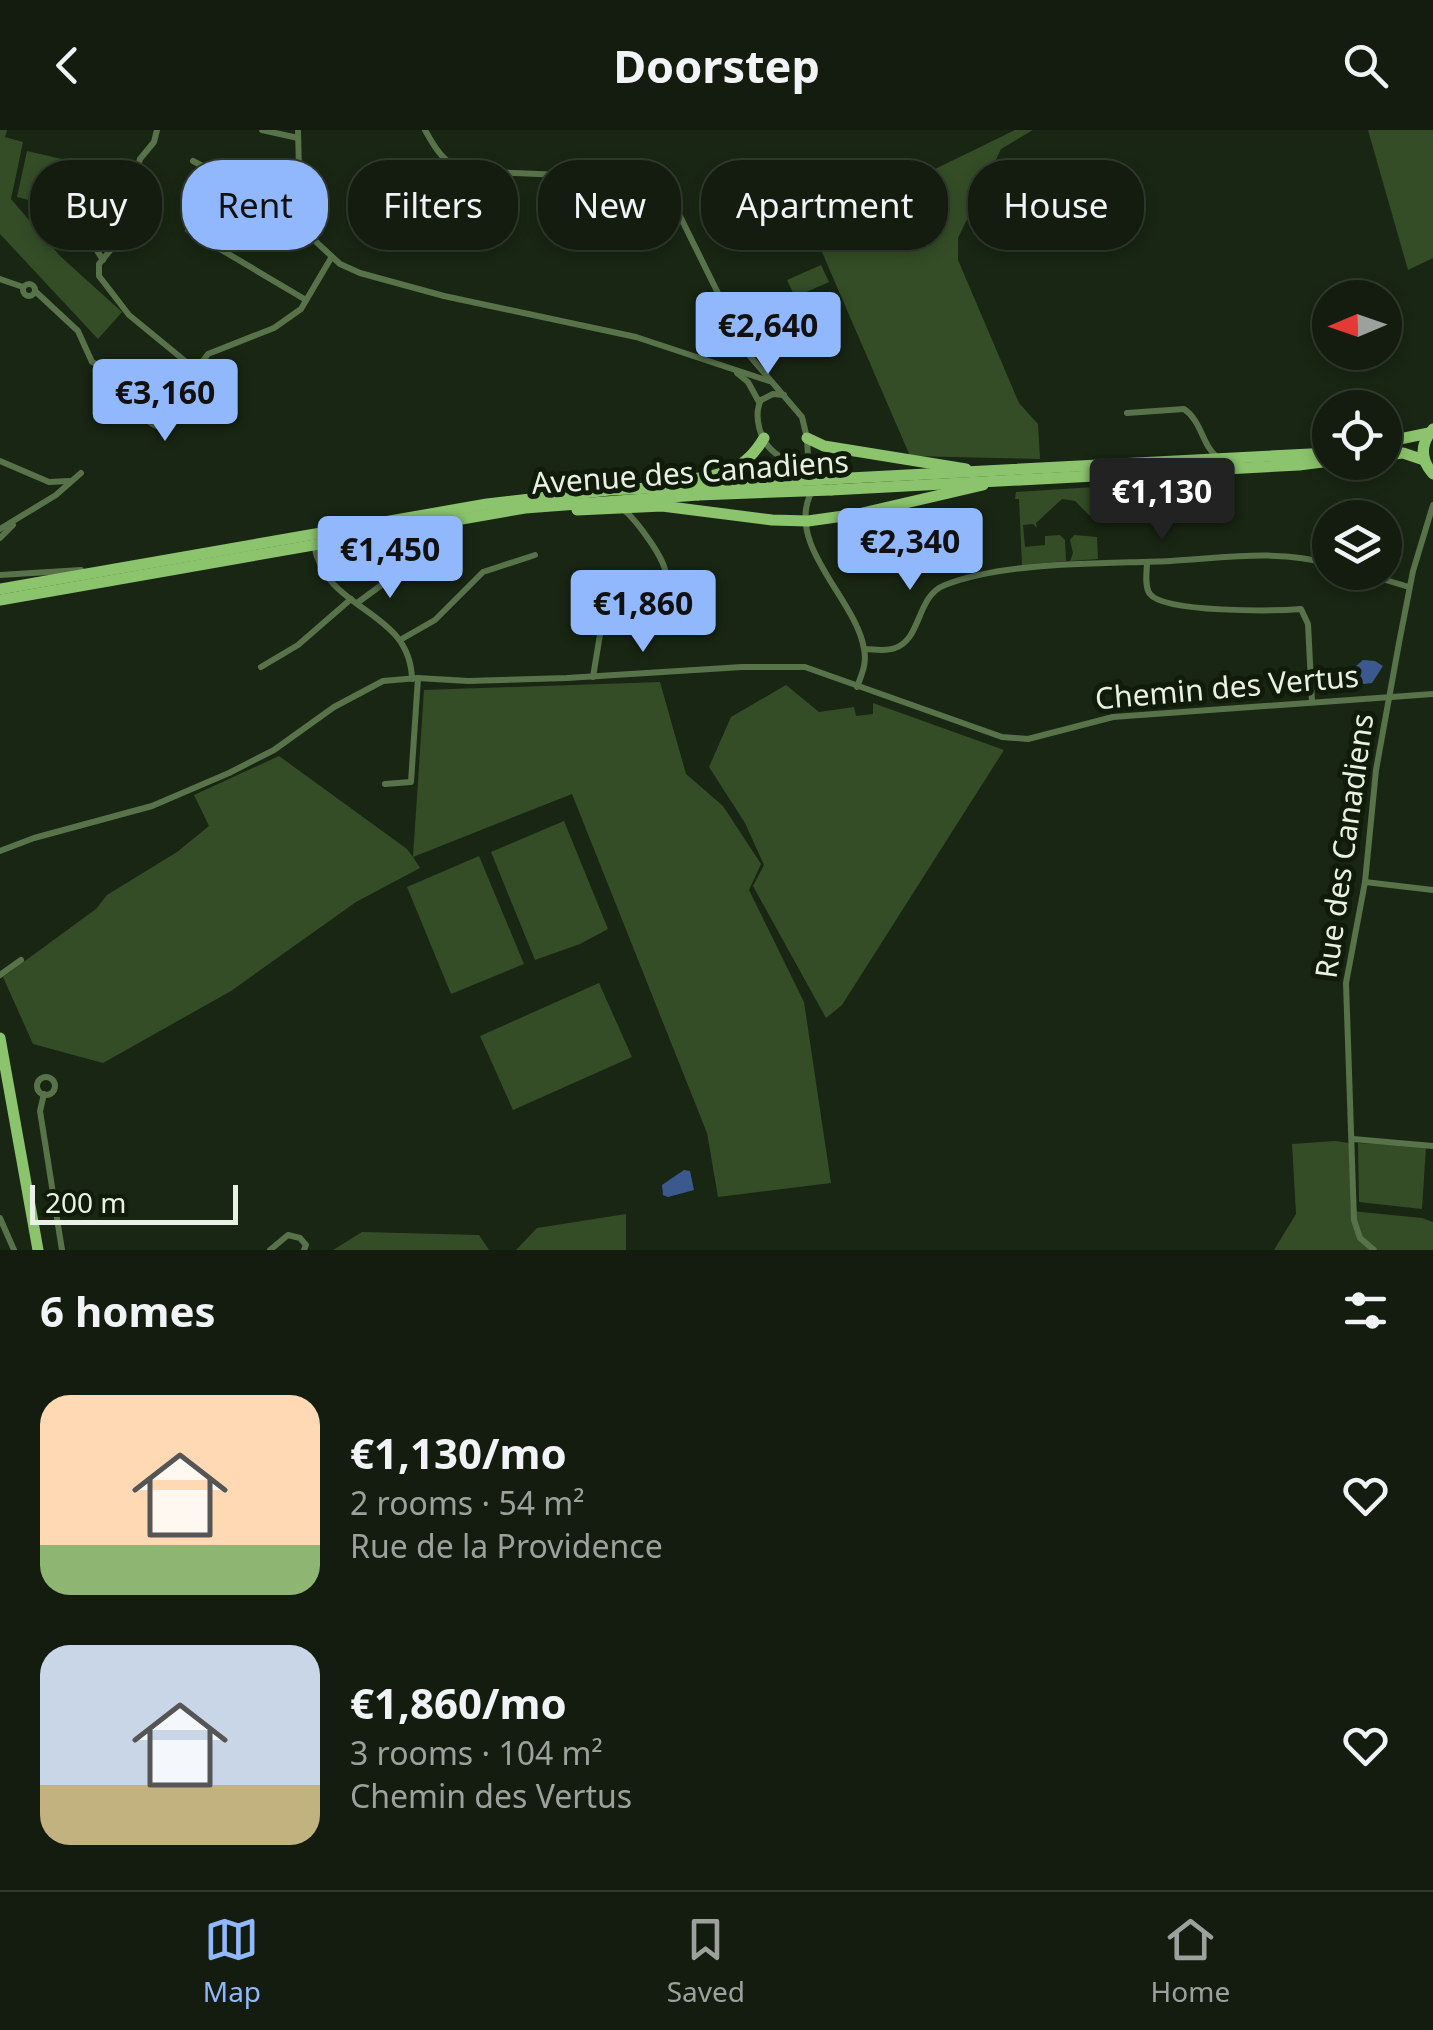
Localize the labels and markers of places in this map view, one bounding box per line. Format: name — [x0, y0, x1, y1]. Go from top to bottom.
pin: €2,640 — [687, 292, 849, 377]
pin: €3,160 — [84, 359, 246, 444]
pin: €1,130 — [1081, 458, 1243, 543]
pin: €2,340 — [829, 508, 991, 593]
pin: €1,450 — [309, 516, 471, 601]
pin: €1,860 — [562, 570, 724, 655]

